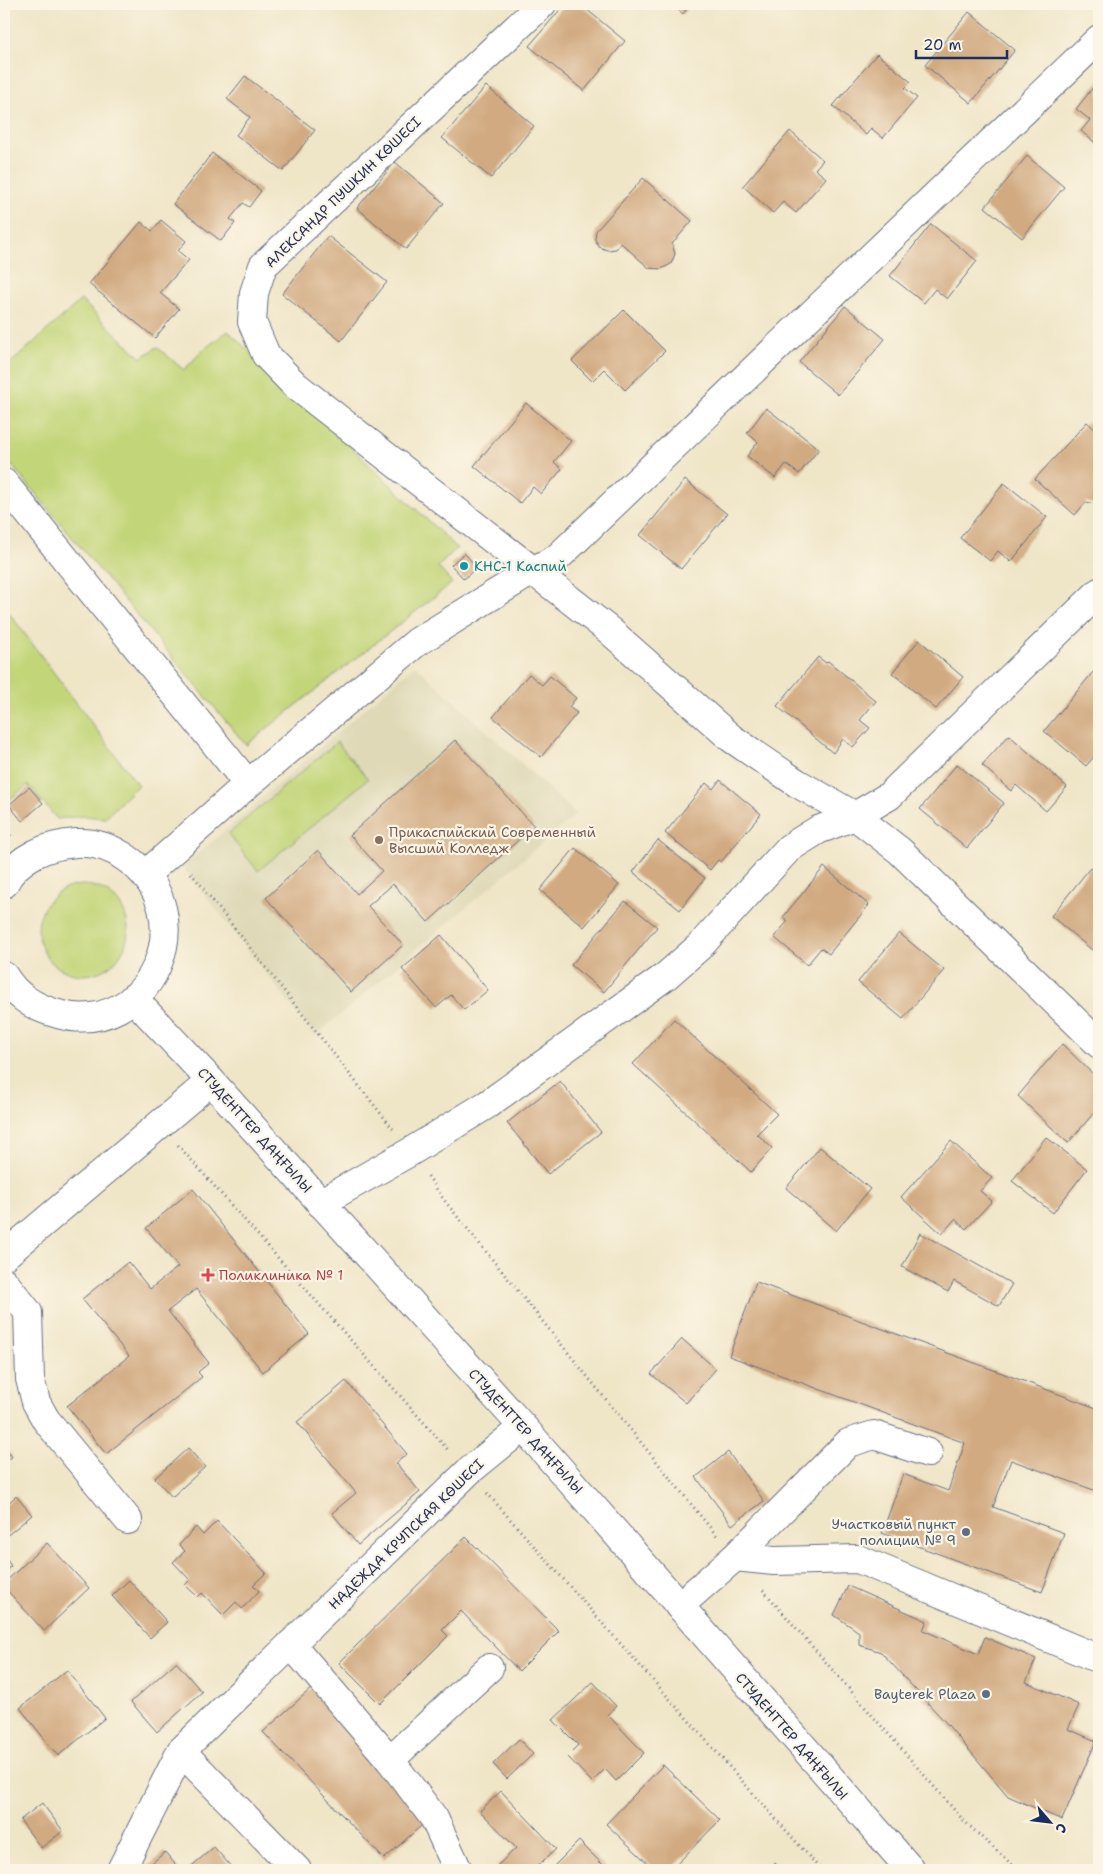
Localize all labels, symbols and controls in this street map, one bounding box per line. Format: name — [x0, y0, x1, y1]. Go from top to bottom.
scale bar — [916, 28, 1007, 60]
text: 20 m — [923, 35, 962, 55]
street label: АЛЕКСАНДР ПУШКИН КӨШЕСІ — [261, 112, 425, 271]
place label: КНС-1 Каспий — [474, 557, 567, 575]
marker: КНС-1 Каспий — [458, 560, 470, 572]
place label: Прикаспийский Современный Высший Колледж — [389, 823, 596, 857]
marker: Прикаспийский Современный Высший Колледж — [373, 834, 385, 846]
street label: СТУДЕНТТЕР ДАҢҒЫЛЫ — [194, 1064, 316, 1196]
place label: Поликлиника № 1 — [219, 1266, 343, 1284]
marker: Поликлиника № 1 — [201, 1268, 215, 1282]
street label: СТУДЕНТТЕР ДАҢҒЫЛЫ — [465, 1365, 587, 1497]
street label: НАДЕЖДА КРУПСКАЯ КӨШЕСІ — [325, 1455, 488, 1613]
place label: Участковый пункт полиции № 9 — [831, 1515, 957, 1549]
marker: Участковый пункт полиции № 9 — [960, 1526, 972, 1538]
street label: СТУДЕНТТЕР ДАҢҒЫЛЫ — [732, 1669, 852, 1803]
place label: Bayterek Plaza — [874, 1685, 976, 1703]
marker: Bayterek Plaza — [980, 1688, 992, 1700]
north arrow — [1026, 1796, 1076, 1846]
text: С — [1052, 1820, 1071, 1836]

